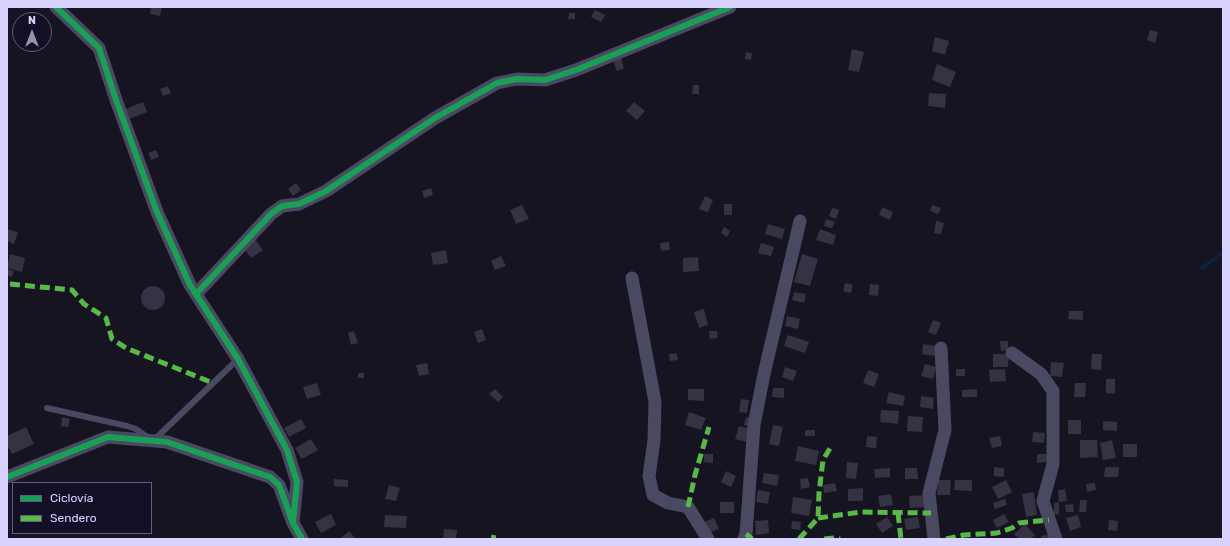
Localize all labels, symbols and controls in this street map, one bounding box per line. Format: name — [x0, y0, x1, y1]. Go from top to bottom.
north arrow — [12, 12, 52, 52]
text: N — [28, 14, 36, 27]
legend — [12, 482, 152, 534]
text: Ciclovía — [50, 491, 93, 505]
text: Sendero — [50, 511, 97, 525]

